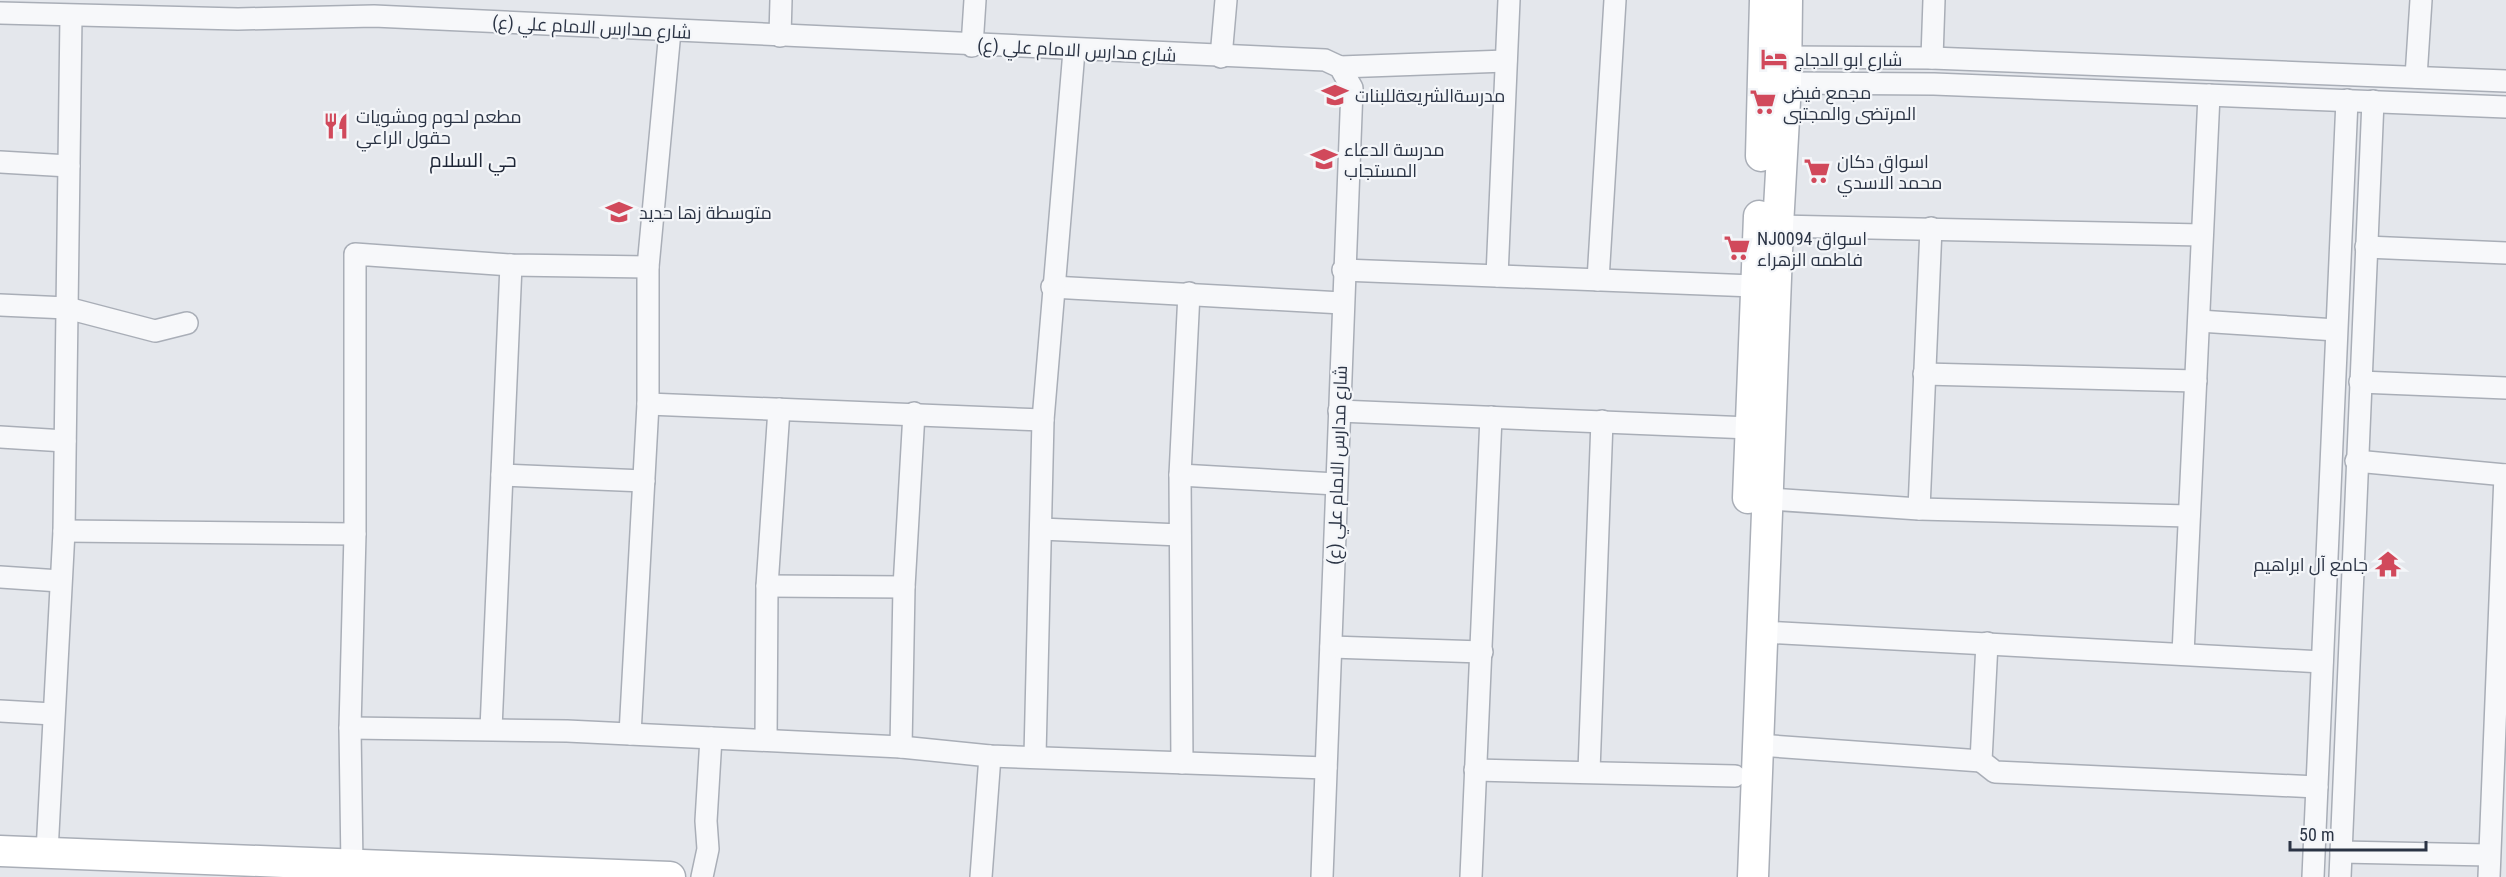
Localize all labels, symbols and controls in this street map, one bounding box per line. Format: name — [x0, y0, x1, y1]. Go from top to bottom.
street label: شارع مدارس الامام علي (ع) — [492, 11, 692, 47]
street label: شارع مدارس الامام علي (ع) — [977, 34, 1177, 70]
hotel icon: شارع ابو الدجاج — [1759, 44, 1789, 74]
place label: شارع ابو الدجاج — [1794, 49, 1902, 72]
school or university icon: مدرسةالشريعةللبنات — [1320, 80, 1350, 110]
place label: مجمع فيض المرتضى والمجتبى — [1783, 82, 1916, 125]
place label: مدرسةالشريعةللبنات — [1355, 85, 1505, 107]
supermarket icon: مجمع فيض المرتضى والمجتبى — [1748, 87, 1778, 117]
place label: مطعم لحوم ومشويات حقول الراعي — [356, 106, 522, 152]
restaurant icon: مطعم لحوم ومشويات حقول الراعي — [321, 111, 351, 141]
place label: مدرسة الدعاء المستجاب — [1344, 139, 1445, 181]
school or university icon: مدرسة الدعاء المستجاب — [1309, 144, 1339, 174]
district label: حي السلام — [429, 148, 517, 176]
place label: اسواق دكان محمد الاسدي — [1837, 151, 1942, 197]
supermarket icon: اسواق دكان محمد الاسدي — [1802, 156, 1832, 186]
school or university icon: متوسطة زها حديد — [604, 197, 634, 227]
place label: متوسطة زها حديد — [639, 202, 772, 224]
place label: NJ0094 اسواق فاطمه الزهراء — [1757, 228, 1867, 271]
supermarket icon: NJ0094 اسواق فاطمه الزهراء — [1722, 233, 1752, 263]
street label: شارع مدارس الامام علي (ع) — [1323, 365, 1355, 565]
temple icon: جامع آل ابراهيم — [2373, 549, 2403, 579]
place label: جامع آل ابراهيم — [2253, 554, 2368, 577]
scale bar — [2290, 814, 2426, 852]
text: 50 m — [2299, 824, 2334, 845]

